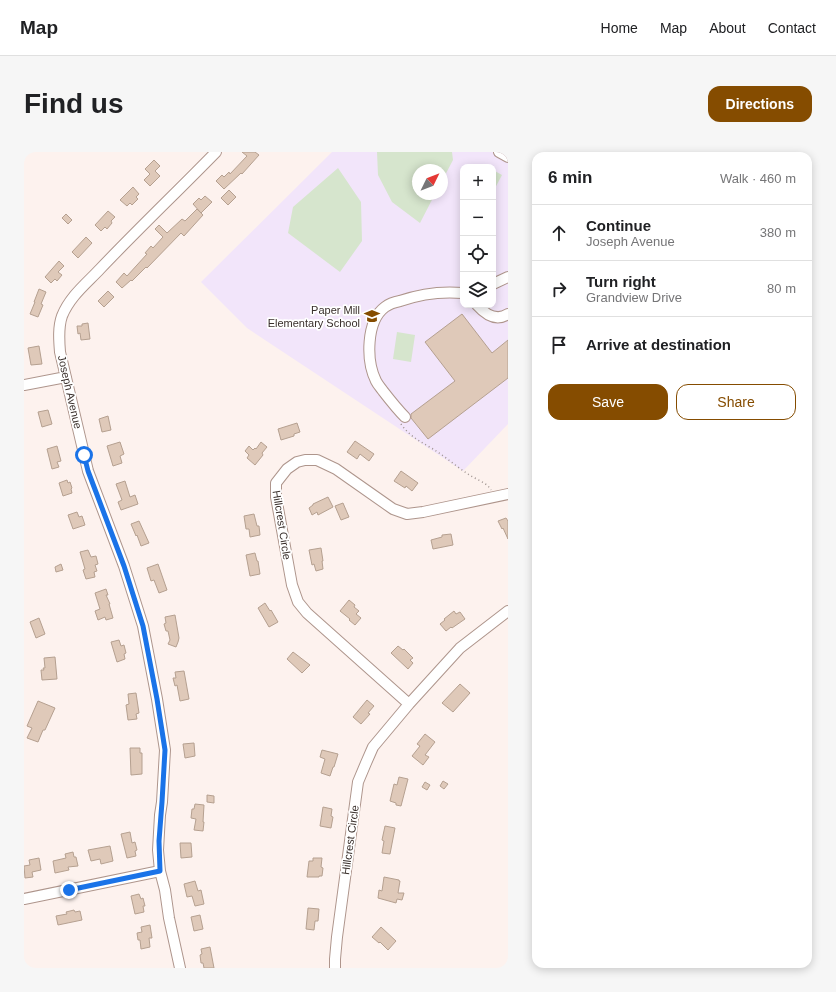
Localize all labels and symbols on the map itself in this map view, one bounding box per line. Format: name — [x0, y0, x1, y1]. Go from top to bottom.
north arrow — [412, 164, 448, 200]
place label: Paper Mill Elementary School — [268, 304, 360, 329]
school or university icon: Paper Mill Elementary School — [363, 307, 381, 325]
street label: Joseph Avenue — [56, 354, 84, 430]
route start — [75, 446, 93, 464]
street label: Hillcrest Circle — [271, 489, 293, 561]
street label: Hillcrest Circle — [339, 804, 361, 876]
route end — [60, 881, 78, 899]

